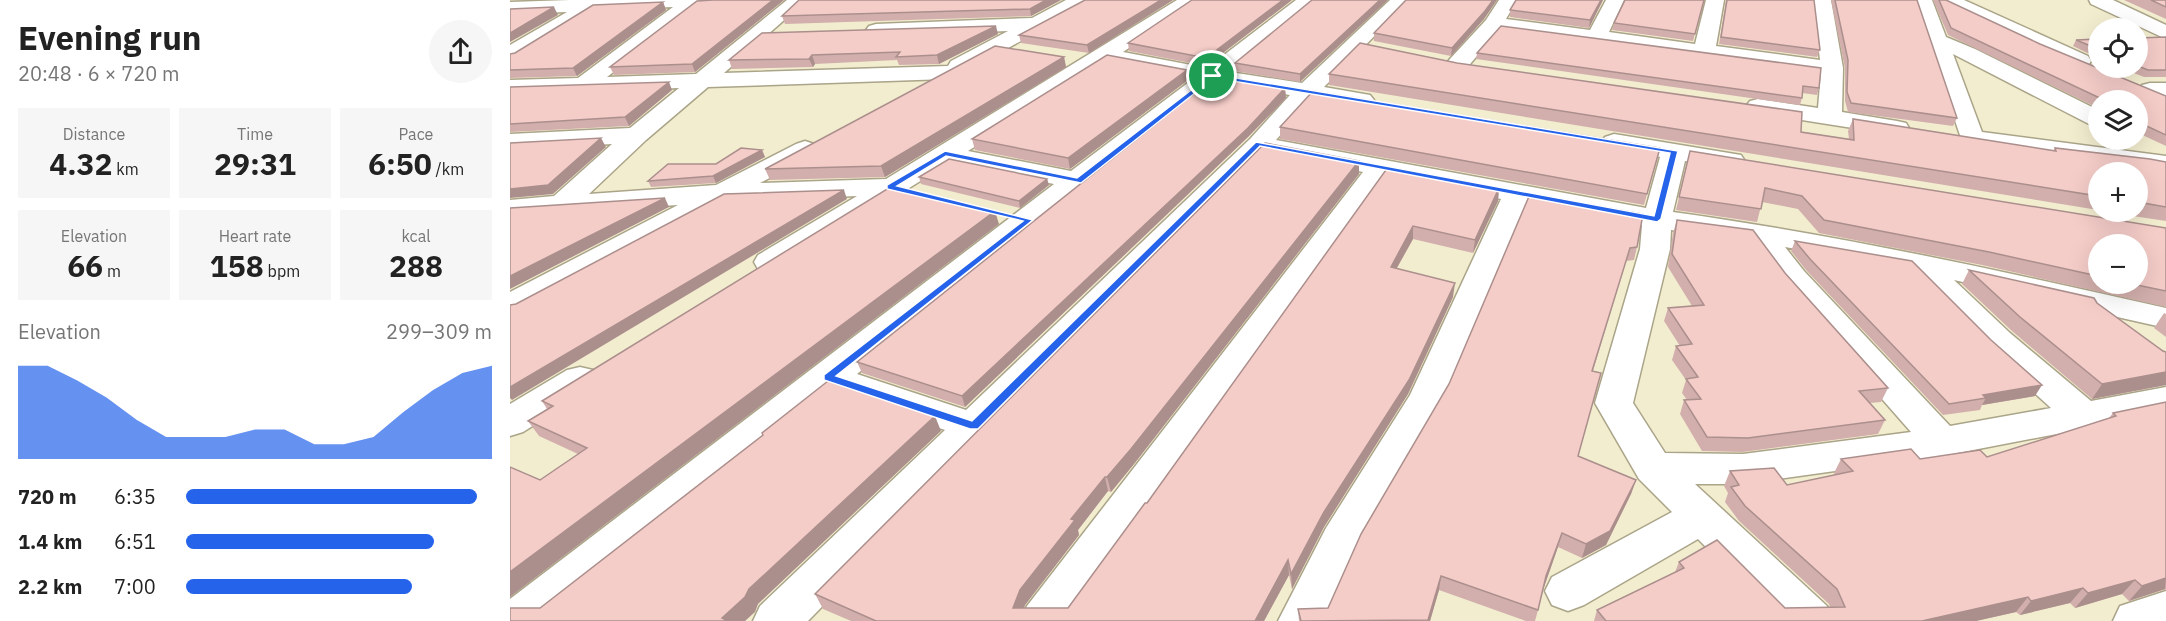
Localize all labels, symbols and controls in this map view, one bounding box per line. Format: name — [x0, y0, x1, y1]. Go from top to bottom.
text: Evening run — [18, 16, 202, 59]
map controls — [2088, 18, 2148, 294]
button: locate — [2088, 18, 2148, 78]
button: share — [429, 20, 492, 83]
pin — [1186, 50, 1237, 101]
icon: arrive — [1195, 59, 1228, 92]
text: 20:48 · 6 × 720 m — [18, 60, 179, 87]
button: layers — [2088, 90, 2148, 150]
text: Distance — [63, 124, 125, 144]
text: Time — [237, 124, 273, 144]
text: Pace — [399, 124, 433, 144]
text: 4.32 — [49, 144, 113, 183]
text: 29:31 — [214, 144, 296, 183]
text: 6:50 — [368, 144, 432, 183]
text: km — [113, 159, 139, 179]
text: /km — [432, 159, 464, 179]
button: + — [2088, 162, 2148, 222]
text: Elevation — [61, 226, 127, 246]
text: Heart rate — [219, 226, 291, 246]
text: kcal — [401, 226, 431, 246]
button: − — [2088, 234, 2148, 294]
text: 66 — [67, 246, 103, 285]
text: 158 — [210, 246, 264, 285]
text: 288 — [389, 246, 443, 285]
text: m — [103, 261, 121, 281]
text: bpm — [264, 261, 300, 281]
text: Elevation — [18, 318, 101, 345]
text: 299–309 m — [386, 318, 492, 345]
text: 720 m — [18, 483, 77, 510]
text: 6:35 — [114, 483, 156, 510]
text: 1.4 km — [18, 528, 82, 555]
text: 6:51 — [114, 528, 156, 555]
text: 2.2 km — [18, 573, 82, 600]
text: 7:00 — [114, 573, 156, 600]

